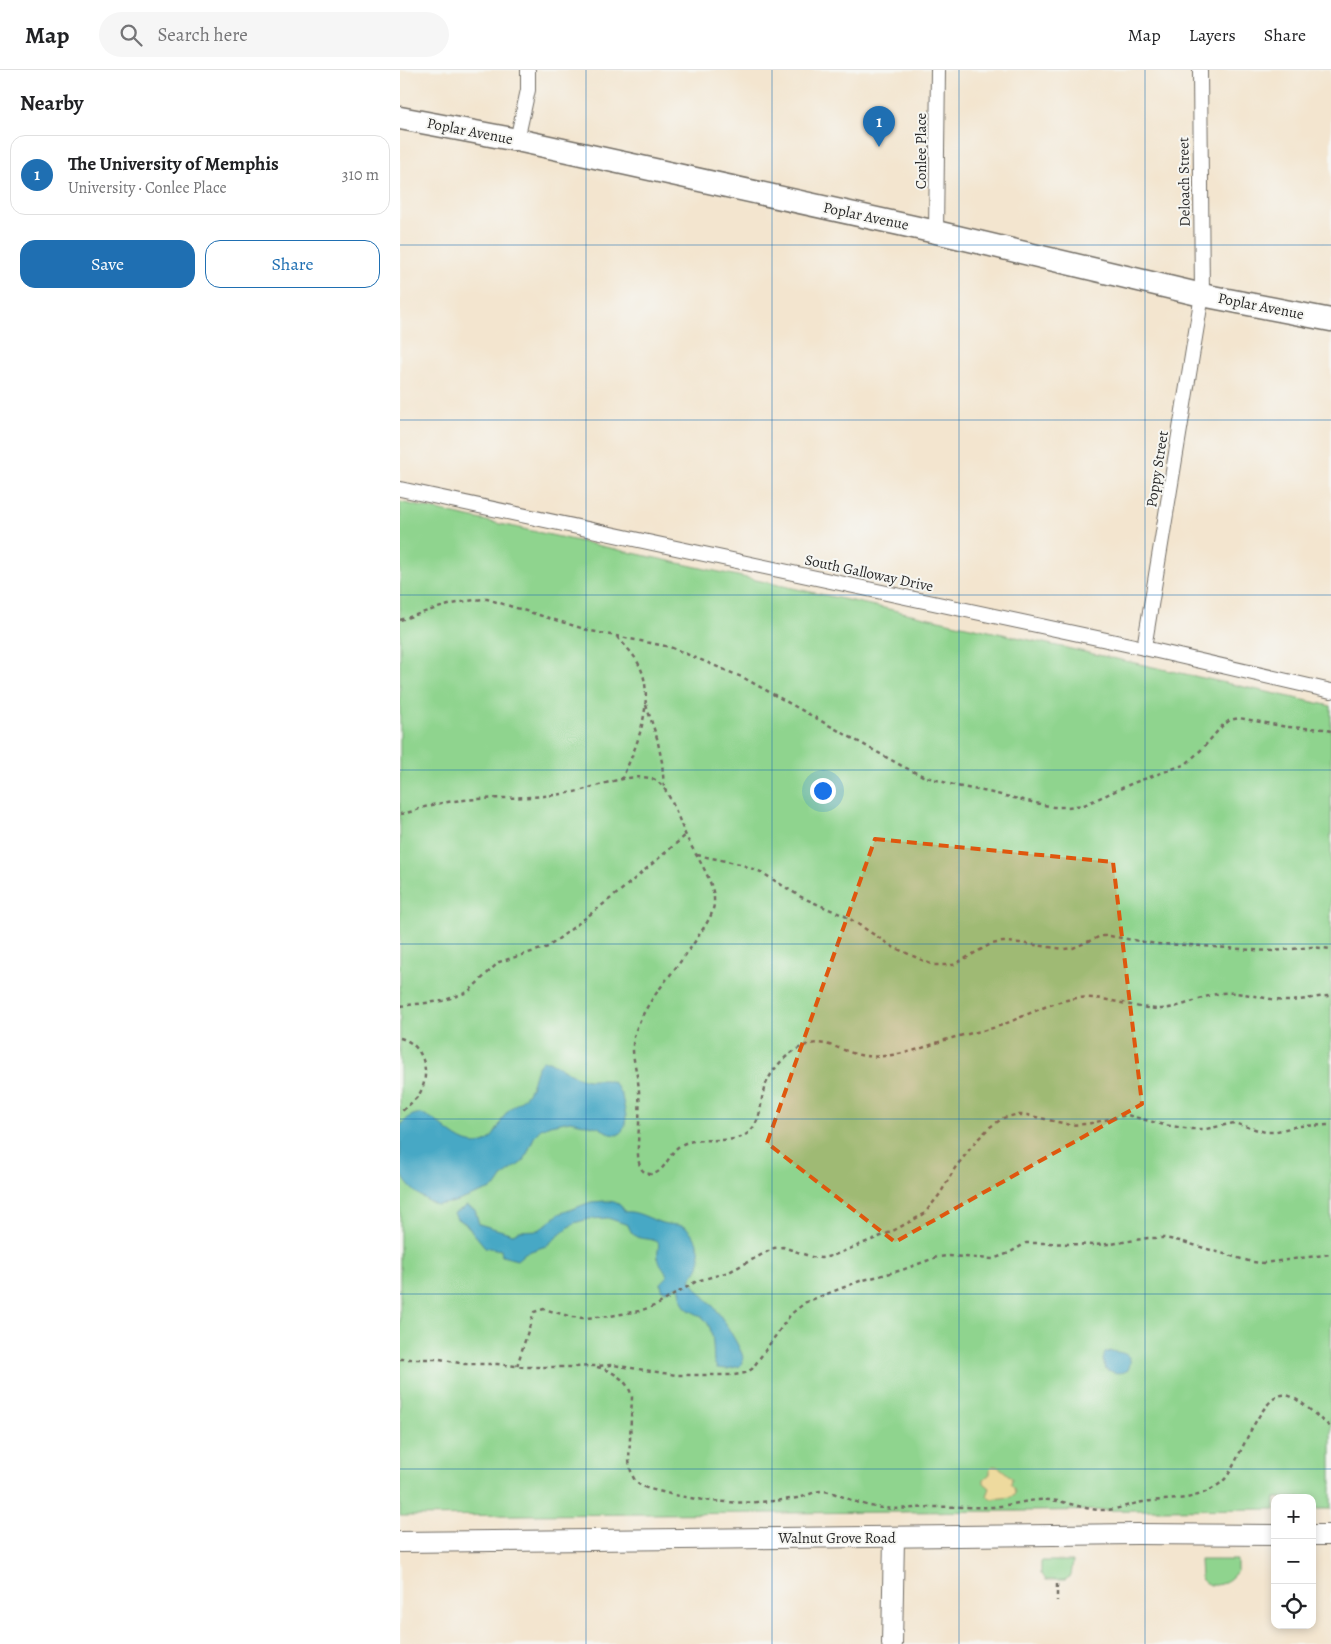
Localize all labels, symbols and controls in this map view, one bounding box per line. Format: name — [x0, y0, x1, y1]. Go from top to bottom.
search box — [99, 12, 449, 57]
text: Map — [25, 19, 69, 51]
icon: search — [117, 21, 145, 49]
text: Search here — [157, 22, 248, 48]
text: Map — [1128, 23, 1161, 47]
text: Layers — [1189, 23, 1236, 47]
text: Share — [1264, 23, 1306, 47]
text: Nearby — [20, 89, 83, 117]
pin: 1 — [863, 106, 895, 147]
street label: Conlee Place — [911, 112, 931, 189]
street label: Poplar Avenue — [425, 113, 515, 149]
street label: Deloach Street — [1173, 137, 1195, 227]
text: The University of Memphis — [68, 151, 279, 177]
text: 1 — [34, 164, 40, 186]
text: 310 m — [342, 164, 379, 186]
text: University · Conlee Place — [68, 177, 227, 199]
street label: Poplar Avenue — [821, 197, 911, 235]
button: Save — [20, 240, 195, 288]
button: Share — [205, 240, 380, 288]
street label: Poplar Avenue — [1216, 288, 1306, 324]
street label: Poppy Street — [1141, 429, 1173, 509]
street label: South Galloway Drive — [803, 550, 935, 596]
your location — [810, 778, 836, 804]
map controls — [1271, 1494, 1316, 1629]
button: + — [1271, 1494, 1316, 1539]
street label: Walnut Grove Road — [777, 1528, 897, 1548]
button: − — [1271, 1539, 1316, 1584]
button: locate — [1271, 1584, 1316, 1629]

